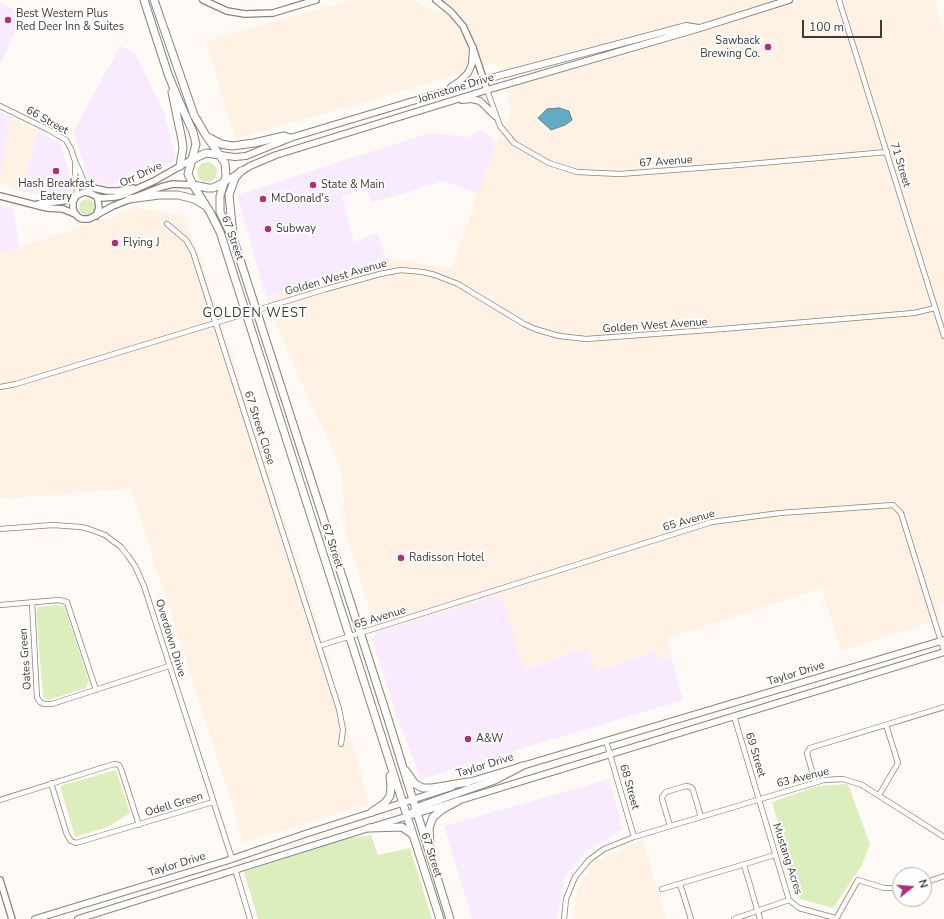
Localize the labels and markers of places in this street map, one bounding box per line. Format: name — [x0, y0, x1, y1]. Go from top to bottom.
place label: Best Western Plus Red Deer Inn & Suites — [16, 7, 124, 33]
marker: Best Western Plus Red Deer Inn & Suites — [3, 15, 13, 25]
place label: Sawback Brewing Co. — [700, 34, 760, 60]
marker: Sawback Brewing Co. — [763, 42, 773, 52]
marker: Hash Breakfast Eatery — [51, 166, 61, 176]
place label: Hash Breakfast Eatery — [18, 177, 94, 203]
place label: State & Main — [321, 178, 384, 192]
marker: State & Main — [308, 180, 318, 190]
place label: McDonald's — [271, 192, 329, 206]
marker: McDonald's — [258, 194, 268, 204]
place label: Subway — [276, 222, 316, 236]
marker: Subway — [263, 224, 273, 234]
place label: Flying J — [123, 236, 159, 250]
marker: Flying J — [110, 238, 120, 248]
place label: Radisson Hotel — [409, 551, 484, 565]
marker: Radisson Hotel — [396, 553, 406, 563]
place label: A&W — [476, 732, 503, 746]
marker: A&W — [463, 734, 473, 744]

